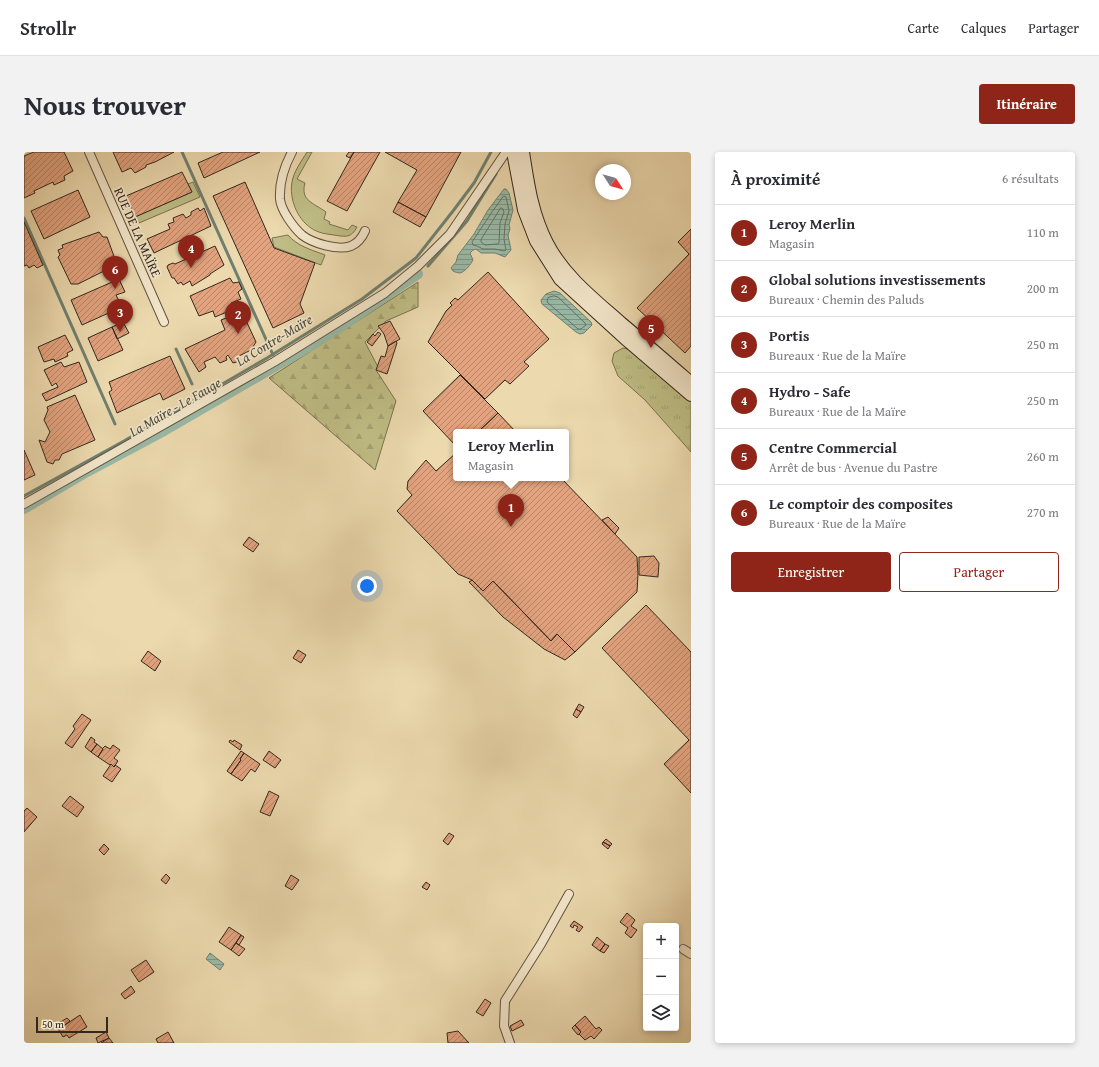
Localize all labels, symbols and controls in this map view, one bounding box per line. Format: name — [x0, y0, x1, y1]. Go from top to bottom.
text: Strollr — [20, 14, 76, 42]
text: Carte — [907, 18, 939, 38]
text: Calques — [961, 18, 1006, 38]
text: Partager — [1028, 18, 1079, 38]
text: Nous trouver — [24, 84, 186, 125]
button: Itinéraire — [979, 84, 1075, 124]
north arrow — [595, 164, 631, 200]
text: À proximité — [731, 166, 820, 191]
text: 6 résultats — [1002, 169, 1059, 188]
street label: RUE DE LA MAÏRE — [109, 184, 166, 281]
text: Leroy Merlin — [769, 213, 855, 234]
text: 1 — [741, 223, 747, 242]
text: 110 m — [1027, 223, 1059, 242]
text: Magasin — [769, 234, 815, 253]
pin: 4 — [178, 235, 204, 268]
pin: 6 — [102, 256, 128, 289]
text: Global solutions investissements — [769, 269, 986, 290]
text: 2 — [741, 279, 747, 298]
text: 200 m — [1027, 279, 1059, 298]
text: Bureaux · Chemin des Paluds — [769, 290, 924, 309]
pin: 3 — [107, 299, 133, 332]
pin: 2 — [225, 301, 251, 334]
water label: La Contre-Maïre — [231, 309, 316, 371]
pin: 5 — [638, 315, 664, 348]
text: Portis — [769, 325, 809, 346]
text: 3 — [741, 335, 747, 354]
text: 250 m — [1027, 335, 1059, 354]
text: Bureaux · Rue de la Maïre — [769, 346, 906, 365]
water label: La Maïre - Le Fauge — [124, 372, 225, 442]
text: Hydro - Safe — [769, 381, 851, 402]
text: 4 — [741, 391, 747, 410]
text: 250 m — [1027, 391, 1059, 410]
text: Bureaux · Rue de la Maïre — [769, 402, 906, 421]
popup — [453, 429, 569, 481]
text: Leroy Merlin — [468, 435, 554, 456]
text: Centre Commercial — [769, 437, 897, 458]
text: 5 — [741, 447, 747, 466]
text: 260 m — [1027, 447, 1059, 466]
text: Magasin — [468, 456, 513, 475]
text: Arrêt de bus · Avenue du Pastre — [769, 458, 938, 477]
text: Le comptoir des composites — [769, 493, 953, 514]
pin: 1 — [498, 494, 524, 527]
text: 6 — [741, 503, 747, 522]
text: 270 m — [1027, 503, 1059, 522]
text: Bureaux · Rue de la Maïre — [769, 514, 906, 533]
button: Enregistrer — [731, 552, 891, 592]
button: Partager — [899, 552, 1059, 592]
your location — [357, 576, 377, 596]
map controls — [643, 923, 679, 1031]
button: + — [643, 923, 679, 959]
button: − — [643, 959, 679, 995]
button: layers — [643, 995, 679, 1031]
scale bar — [36, 1015, 108, 1034]
text: 50 m — [42, 1016, 64, 1032]

